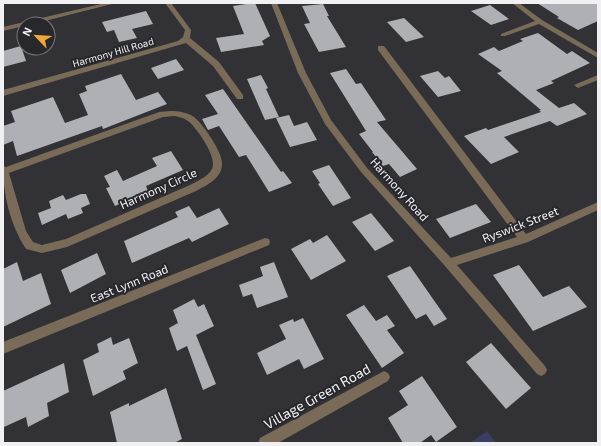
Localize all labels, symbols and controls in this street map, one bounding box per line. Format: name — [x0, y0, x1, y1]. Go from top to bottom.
north arrow — [16, 16, 56, 56]
text: N — [19, 25, 34, 38]
street label: Harmony Hill Road — [71, 35, 155, 69]
street label: Harmony Road — [368, 155, 432, 223]
street label: Harmony Circle — [117, 165, 199, 211]
street label: Ryswick Street — [480, 203, 561, 245]
street label: East Lynn Road — [88, 261, 170, 305]
street label: Village Green Road — [261, 360, 373, 432]

